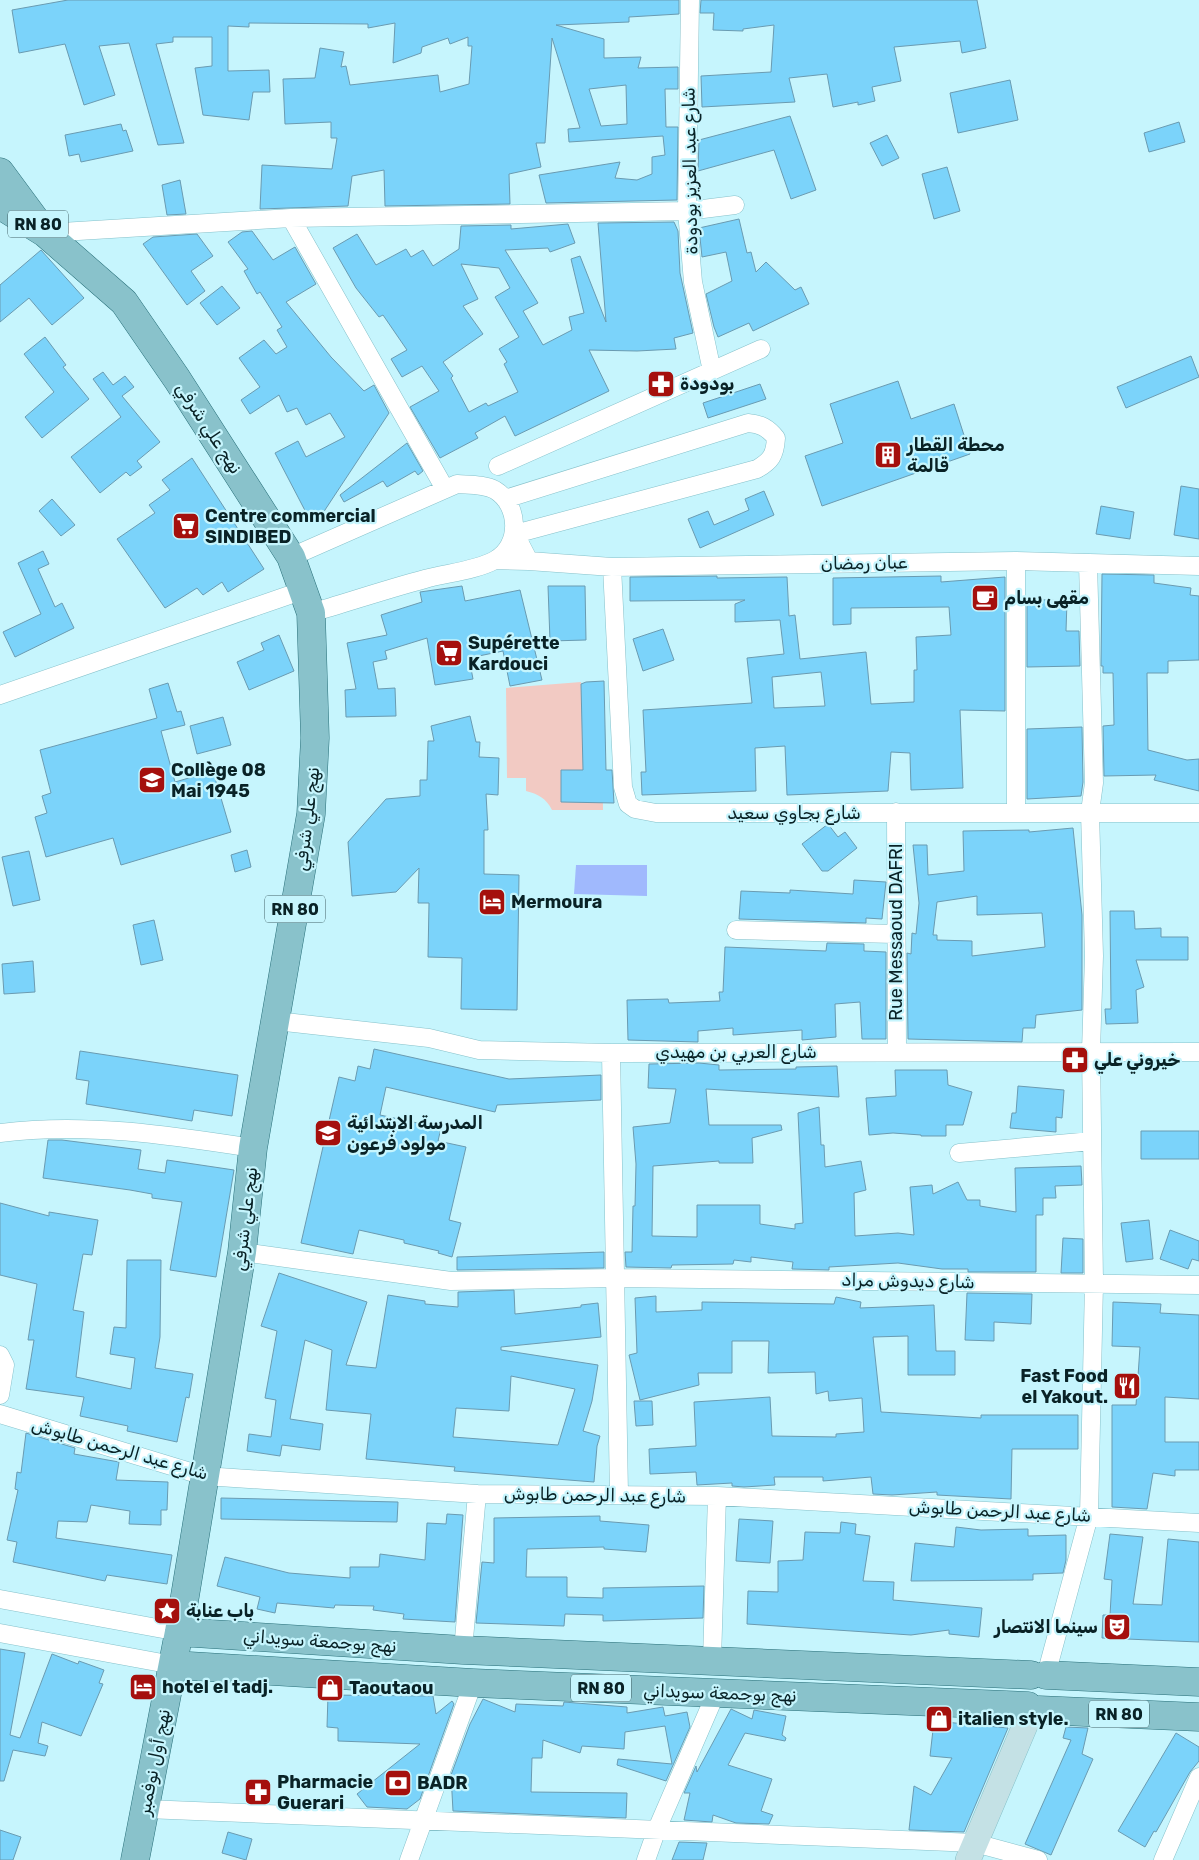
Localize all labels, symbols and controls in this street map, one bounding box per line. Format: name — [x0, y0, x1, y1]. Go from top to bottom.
street label: شارع عبد العزيز بودودة — [678, 87, 703, 255]
road number: RN 80 — [8, 210, 68, 238]
pharmacy icon: بودودة — [646, 369, 676, 399]
place label: بودودة — [680, 373, 734, 395]
street label: نهج علي شرفي — [169, 378, 247, 479]
place label: محطة القطار قالمة — [906, 434, 1005, 477]
building icon: محطة القطار قالمة — [873, 440, 903, 470]
place label: Centre commercial SINDIBED — [205, 505, 376, 548]
supermarket icon: Centre commercial SINDIBED — [171, 511, 201, 541]
street label: عبان رمضان — [821, 551, 908, 575]
cafe icon: مقهى بسام — [970, 583, 1000, 613]
place label: مقهى بسام — [1004, 587, 1089, 610]
place label: Supérette Kardouci — [468, 632, 560, 675]
supermarket icon: Supérette Kardouci — [434, 638, 464, 668]
place label: Collège 08 Mai 1945 — [171, 759, 266, 802]
school or university icon: Collège 08 Mai 1945 — [137, 765, 167, 795]
street label: نهج علي شرفي — [290, 766, 326, 873]
street label: شارع بجاوي سعيد — [727, 802, 861, 825]
street label: Rue Messaoud DAFRI — [885, 843, 907, 1021]
hotel icon: Mermoura — [477, 887, 507, 917]
place label: Mermoura — [511, 891, 602, 913]
road number: RN 80 — [265, 896, 325, 922]
street label: شارع العربي بن مهيدي — [655, 1041, 817, 1065]
pharmacy icon: خيروني علي — [1060, 1045, 1090, 1075]
place label: خيروني علي — [1094, 1049, 1181, 1074]
place label: المدرسة الابتدائية مولود فرعون — [347, 1112, 483, 1155]
school or university icon: المدرسة الابتدائية مولود فرعون — [313, 1118, 343, 1148]
street label: نهج علي شرفي — [228, 1166, 264, 1273]
street label: شارع ديدوش مراد — [841, 1269, 975, 1294]
place label: Fast Food el Yakout. — [1020, 1365, 1108, 1408]
restaurant icon: Fast Food el Yakout. — [1112, 1371, 1142, 1401]
street label: شارع عبد الرحمن طابوش — [29, 1413, 211, 1486]
street label: شارع عبد الرحمن طابوش — [504, 1482, 686, 1509]
street label: شارع عبد الرحمن طابوش — [908, 1495, 1092, 1528]
place icon: باب عنابة — [152, 1596, 182, 1626]
place label: باب عنابة — [186, 1600, 254, 1622]
theatre icon: سينما الانتصار — [1102, 1612, 1132, 1642]
place label: سينما الانتصار — [993, 1616, 1098, 1638]
street label: نهج بوجمعة سويداني — [242, 1625, 397, 1659]
hotel icon: hotel el tadj. — [128, 1672, 158, 1702]
shop icon: Taoutaou — [315, 1673, 345, 1703]
road number: RN 80 — [571, 1675, 631, 1702]
place label: hotel el tadj. — [162, 1676, 273, 1698]
place label: Taoutaou — [349, 1677, 433, 1699]
street label: نهج بوجمعة سويداني — [643, 1679, 797, 1709]
road number: RN 80 — [1089, 1700, 1149, 1728]
shop icon: italien style. — [924, 1704, 954, 1734]
street label: نهج أول نوفمبر — [133, 1707, 176, 1818]
place label: italien style. — [958, 1708, 1069, 1730]
bank icon: BADR — [383, 1768, 413, 1798]
place label: Pharmacie Guerari — [277, 1771, 374, 1814]
place label: BADR — [417, 1772, 468, 1794]
pharmacy icon: Pharmacie Guerari — [243, 1777, 273, 1807]

